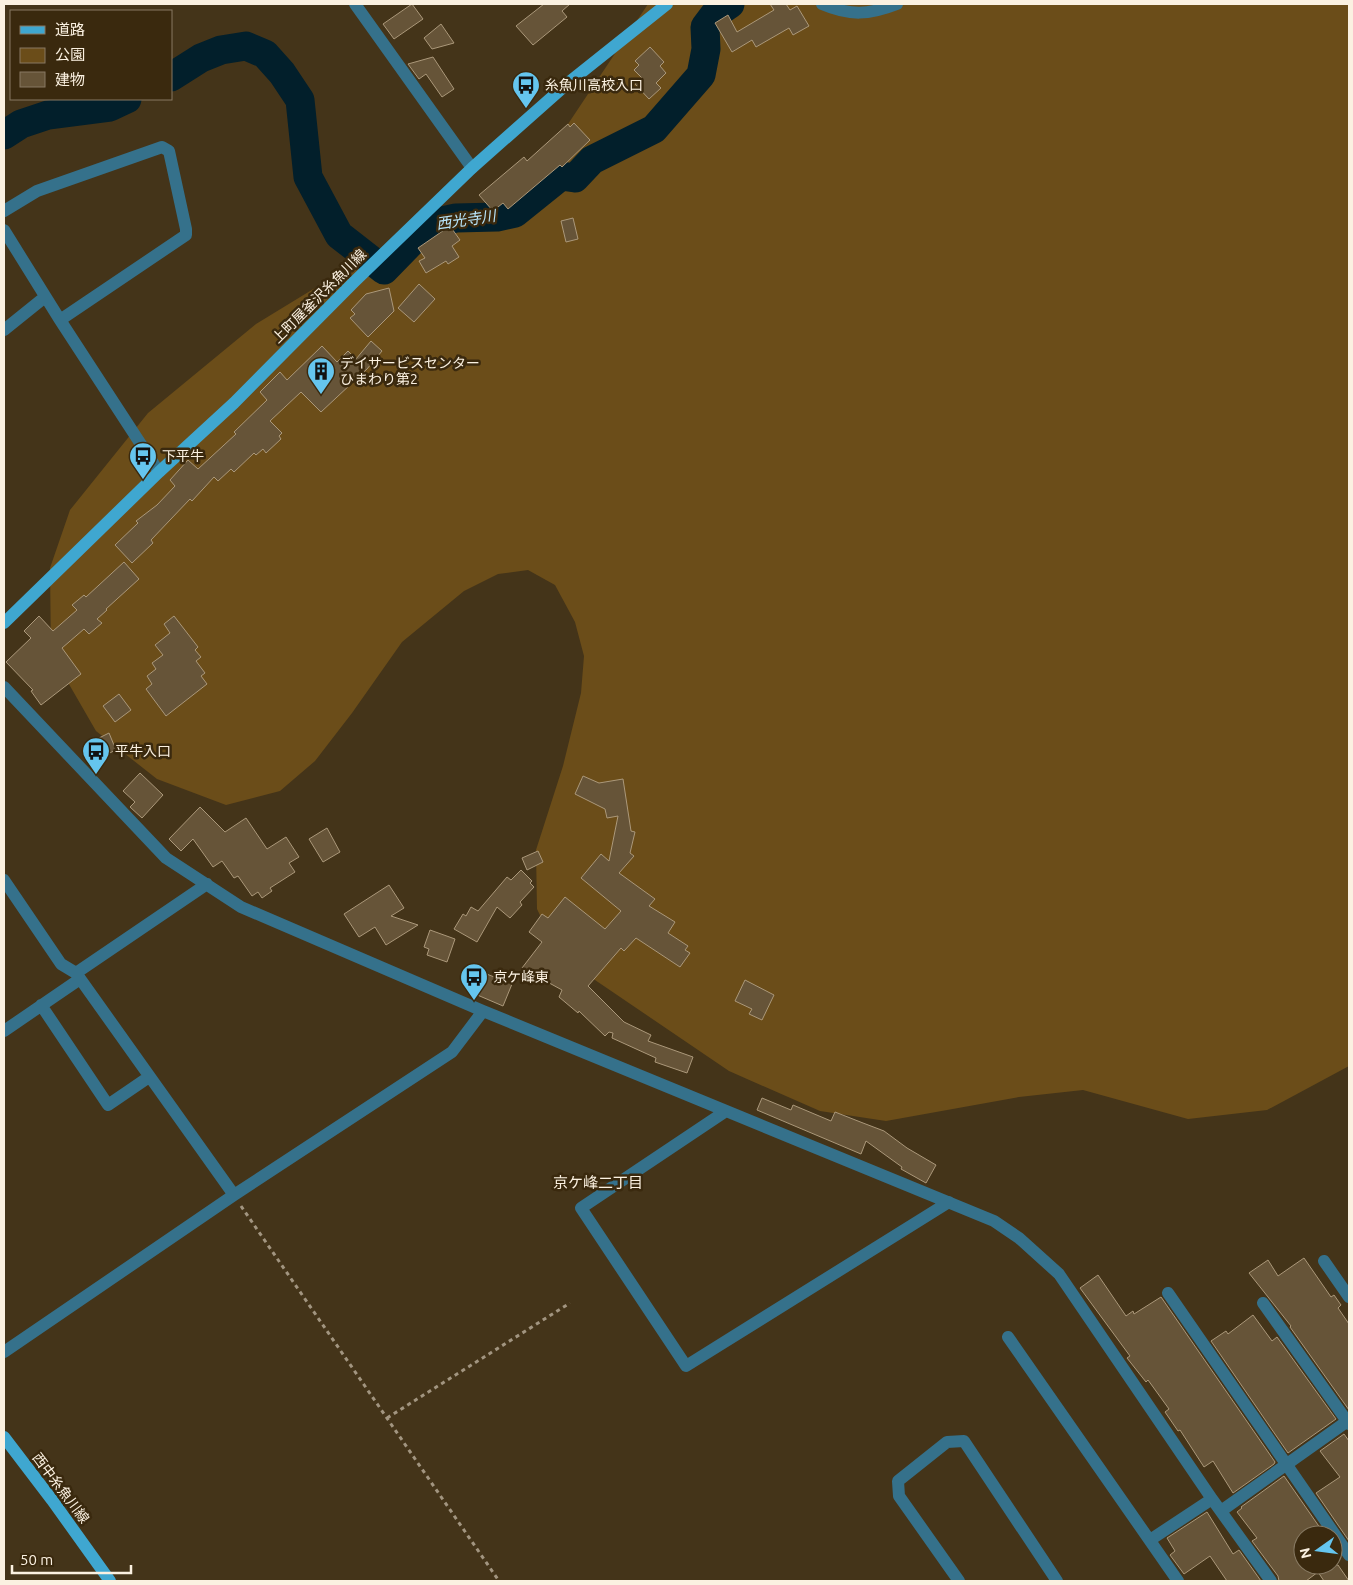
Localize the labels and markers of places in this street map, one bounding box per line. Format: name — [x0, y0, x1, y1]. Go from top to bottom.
bus stop icon: 糸魚川高校入口 — [511, 70, 541, 109]
place label: 糸魚川高校入口 — [545, 77, 643, 93]
place label: デイサービスセンター ひまわり第2 — [340, 355, 480, 387]
building icon: デイサービスセンター ひまわり第2 — [306, 356, 336, 395]
bus stop icon: 下平牛 — [128, 441, 158, 480]
place label: 下平牛 — [162, 448, 204, 464]
bus stop icon: 平牛入口 — [81, 736, 111, 775]
place label: 平牛入口 — [115, 743, 171, 759]
bus stop icon: 京ケ峰東 — [459, 962, 489, 1001]
place label: 京ケ峰東 — [493, 969, 549, 985]

